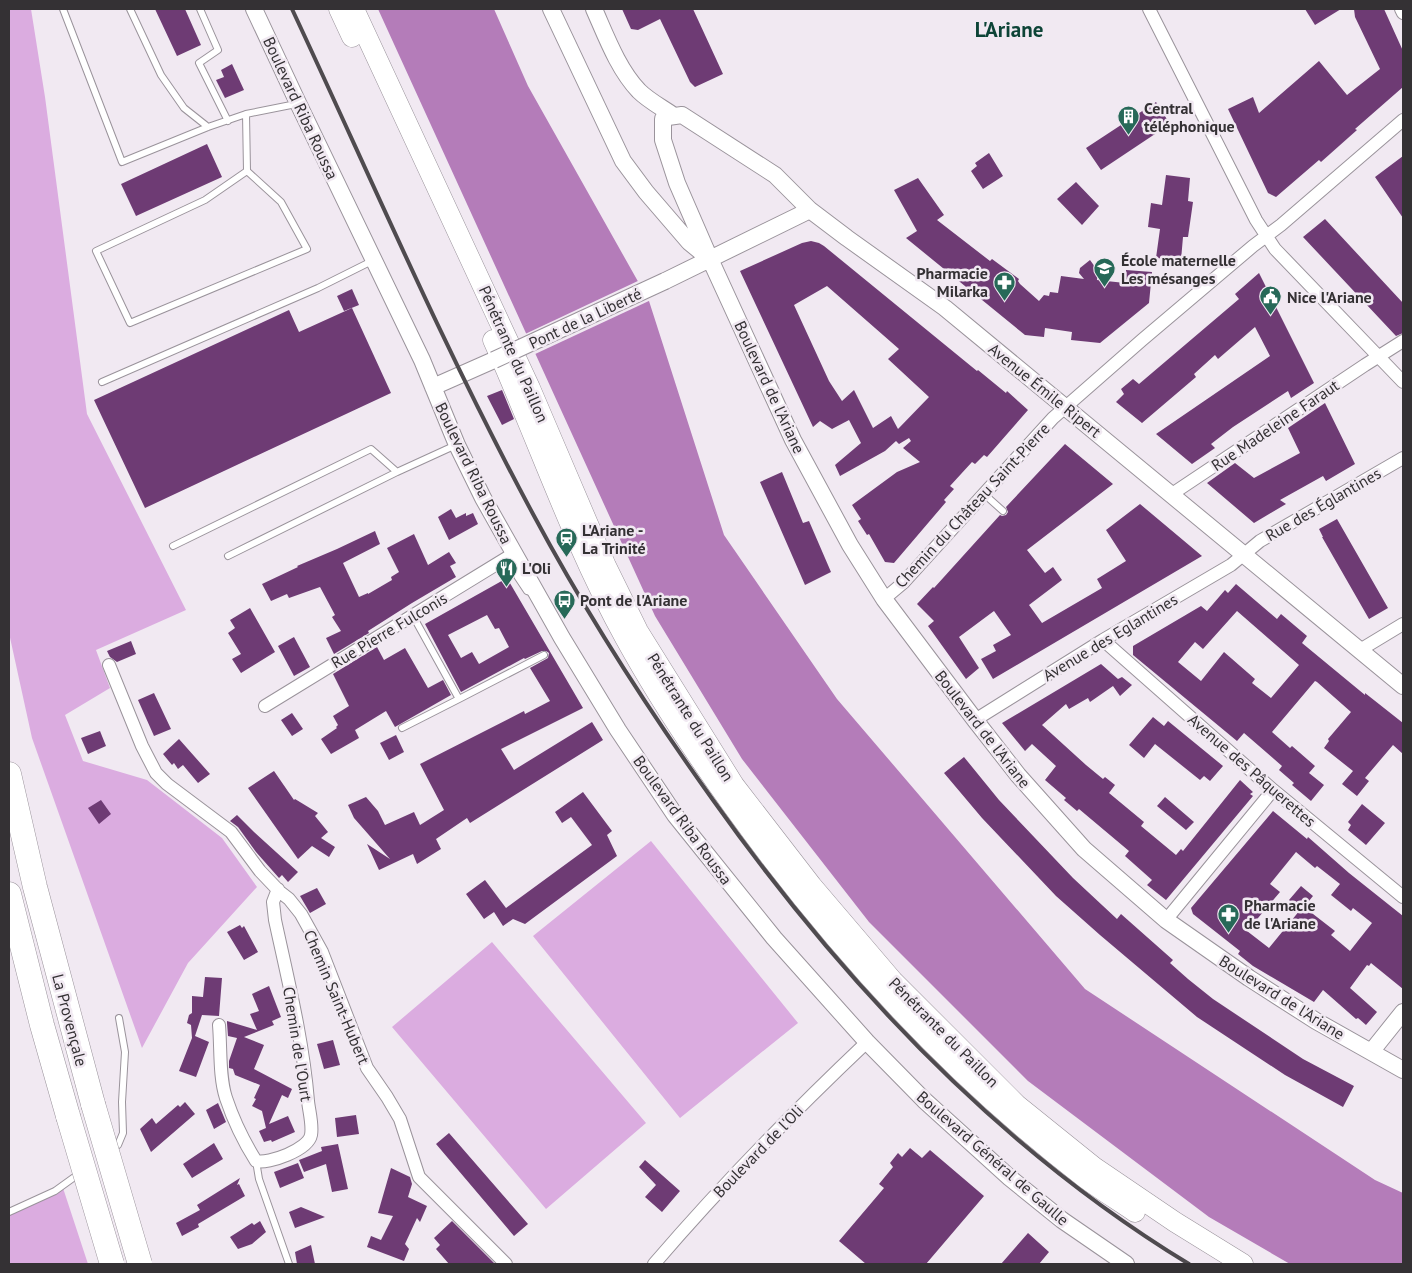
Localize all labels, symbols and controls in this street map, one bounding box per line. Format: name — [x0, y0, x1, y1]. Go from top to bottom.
district label: L'Ariane — [975, 16, 1043, 43]
street label: Boulevard Riba Roussa — [259, 34, 343, 182]
place label: Central téléphonique — [1144, 98, 1235, 136]
building icon: Central téléphonique — [1116, 105, 1140, 136]
place label: École maternelle Les mésanges — [1121, 250, 1236, 288]
school or university icon: École maternelle Les mésanges — [1093, 257, 1117, 288]
place label: Pharmacie Milarka — [916, 263, 988, 301]
pharmacy icon: Pharmacie Milarka — [992, 270, 1016, 301]
street label: Pénétrante du Paillon — [475, 283, 553, 425]
street label: Pont de la Liberté — [526, 283, 644, 353]
public building icon: Nice l'Ariane — [1259, 285, 1283, 316]
place label: Nice l'Ariane — [1287, 287, 1372, 307]
street label: Boulevard de l'Ariane — [730, 317, 810, 457]
street label: Avenue Émile Ripert — [985, 338, 1106, 442]
street label: Rue Madeleine Faraut — [1207, 375, 1343, 475]
street label: Boulevard Riba Roussa — [431, 399, 517, 547]
street label: Chemin du Château Saint-Pierre — [890, 418, 1054, 592]
street label: Rue des Églantines — [1262, 463, 1385, 545]
place label: L'Ariane - La Trinité — [582, 520, 646, 558]
station icon: L'Ariane - La Trinité — [554, 527, 578, 558]
restaurant icon: L'Oli — [494, 556, 518, 587]
place label: L'Oli — [522, 558, 551, 578]
street label: Rue Pierre Fulconis — [327, 587, 451, 673]
bus stop icon: Pont de l'Ariane — [552, 588, 576, 619]
street label: Avenue des Eglantines — [1039, 589, 1181, 685]
place label: Pont de l'Ariane — [580, 590, 687, 610]
street label: Pénétrante du Paillon — [643, 649, 739, 785]
street label: Boulevard de l'Ariane — [931, 666, 1035, 792]
street label: Avenue des Pâquerettes — [1184, 709, 1320, 831]
street label: Boulevard Riba Roussa — [629, 751, 737, 889]
place label: Pharmacie de l'Ariane — [1244, 895, 1316, 933]
pharmacy icon: Pharmacie de l'Ariane — [1216, 902, 1240, 933]
street label: Chemin Saint-Hubert — [300, 927, 375, 1068]
street label: Boulevard de l'Ariane — [1216, 950, 1348, 1044]
street label: La Provençale — [48, 972, 92, 1068]
street label: Pénétrante du Paillon — [885, 973, 1003, 1091]
street label: Chemin de l'Ourt — [279, 985, 317, 1103]
street label: Boulevard Général de Gaulle — [913, 1087, 1073, 1229]
street label: Boulevard de l'Oli — [709, 1100, 807, 1202]

